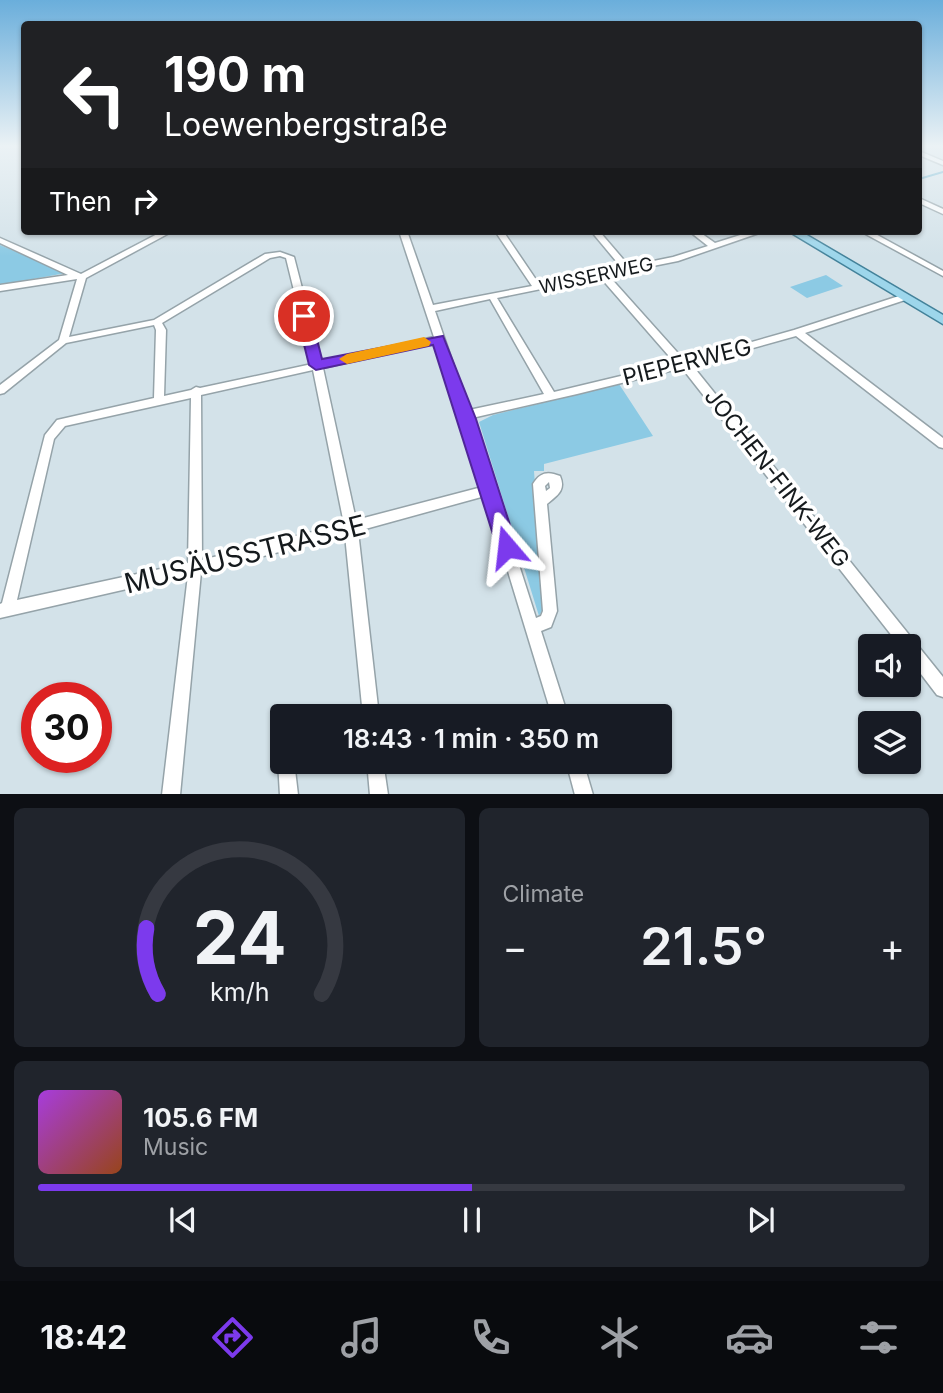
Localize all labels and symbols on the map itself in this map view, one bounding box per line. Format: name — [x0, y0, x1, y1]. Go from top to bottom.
street label: WISSERWEG — [537, 252, 655, 299]
pin — [274, 286, 334, 346]
street label: PIEPERWEG — [620, 332, 754, 392]
street label: JOCHEN-FINK-WEG — [698, 383, 856, 573]
street label: MUSÄUSSTRASSE — [121, 508, 369, 600]
position arrow — [470, 510, 544, 584]
speed limit sign: 30 — [21, 682, 112, 773]

